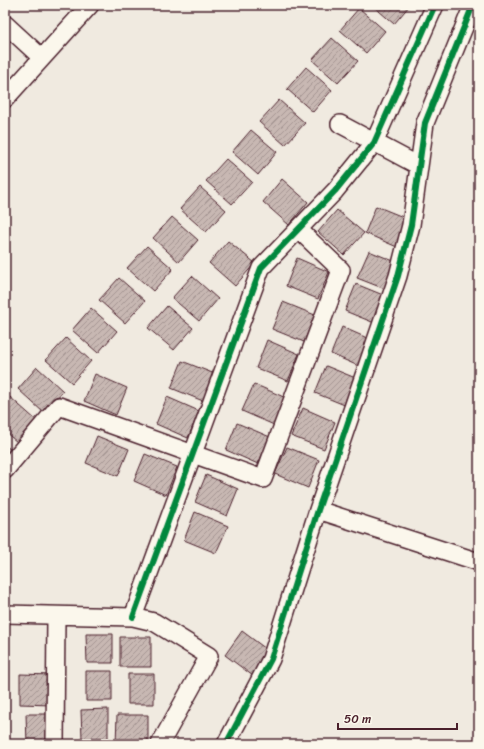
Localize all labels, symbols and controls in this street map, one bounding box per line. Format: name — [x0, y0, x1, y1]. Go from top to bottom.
scale bar — [338, 705, 457, 731]
text: 50 m — [344, 708, 371, 730]

